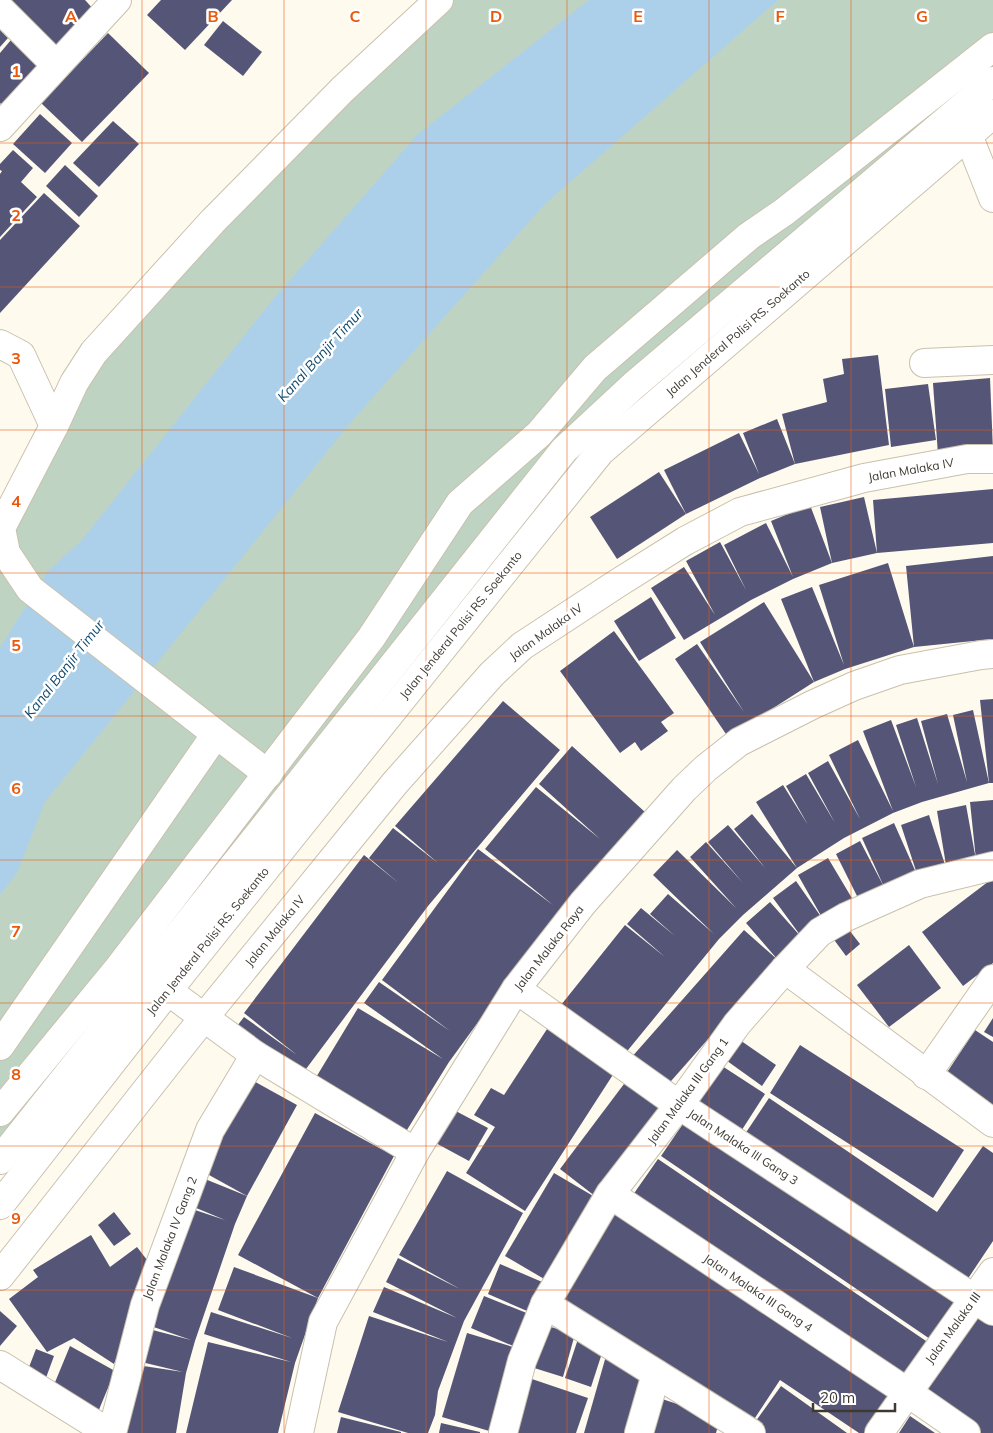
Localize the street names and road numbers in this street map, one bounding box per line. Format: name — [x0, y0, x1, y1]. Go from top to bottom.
street label: Jalan Jenderal Polisi RS. Soekanto — [663, 266, 813, 399]
street label: Jalan Malaka IV — [867, 454, 956, 484]
street label: Jalan Jenderal Polisi RS. Soekanto — [396, 548, 525, 702]
street label: Jalan Malaka IV — [506, 600, 586, 663]
street label: Jalan Jenderal Polisi RS. Soekanto — [143, 864, 272, 1018]
street label: Jalan Malaka IV — [241, 892, 308, 969]
street label: Jalan Malaka Raya — [511, 902, 587, 993]
street label: Jalan Malaka III Gang 1 — [644, 1034, 731, 1147]
street label: Jalan Malaka III Gang 3 — [685, 1105, 801, 1188]
street label: Jalan Malaka IV Gang 2 — [139, 1174, 200, 1301]
street label: Jalan Malaka III Gang 4 — [701, 1250, 816, 1335]
street label: Jalan Malaka III — [922, 1289, 984, 1366]

